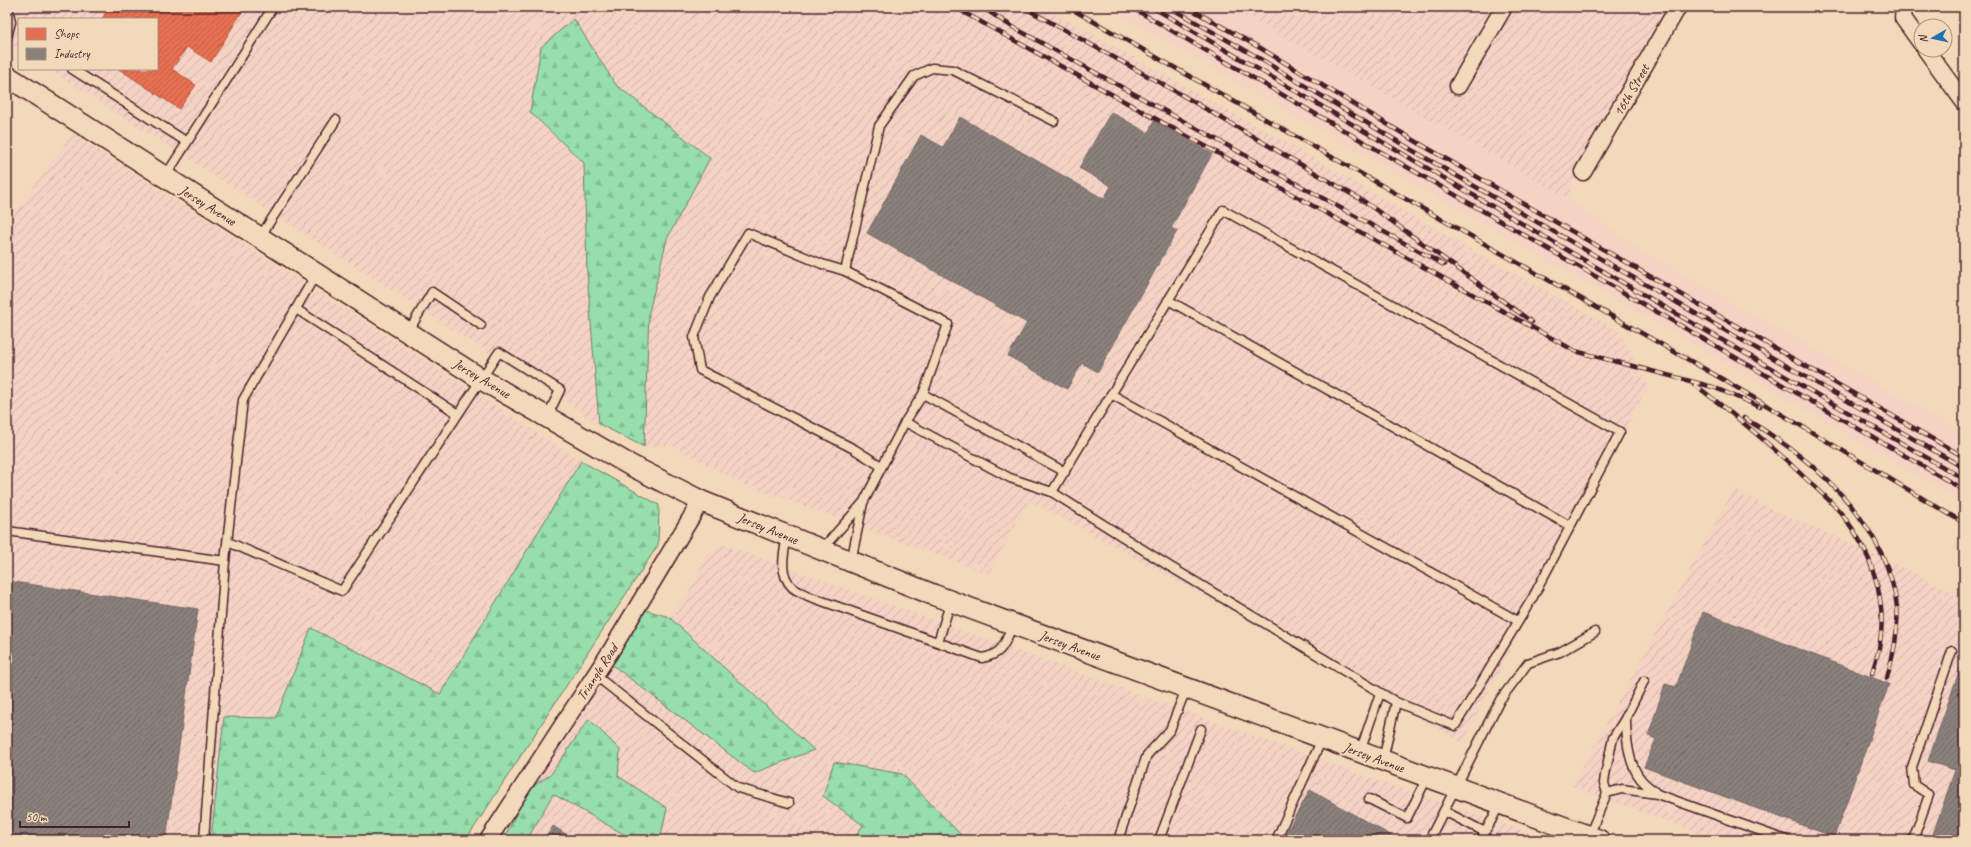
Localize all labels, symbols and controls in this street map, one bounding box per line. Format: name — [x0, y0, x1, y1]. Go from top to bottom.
legend — [18, 18, 158, 70]
north arrow — [1913, 18, 1953, 58]
text: Shops — [54, 26, 79, 42]
text: N — [1915, 33, 1931, 44]
text: Industry — [54, 46, 91, 62]
street label: 16th Street — [1610, 60, 1654, 119]
street label: Jersey Avenue — [175, 181, 240, 230]
street label: Jersey Avenue — [449, 354, 515, 403]
street label: Jersey Avenue — [734, 508, 802, 549]
street label: Jersey Avenue — [1036, 626, 1104, 665]
street label: Triangle Road — [573, 639, 623, 704]
street label: Jersey Avenue — [1340, 738, 1408, 777]
scale bar — [20, 803, 129, 829]
text: 50 m — [26, 809, 48, 825]

